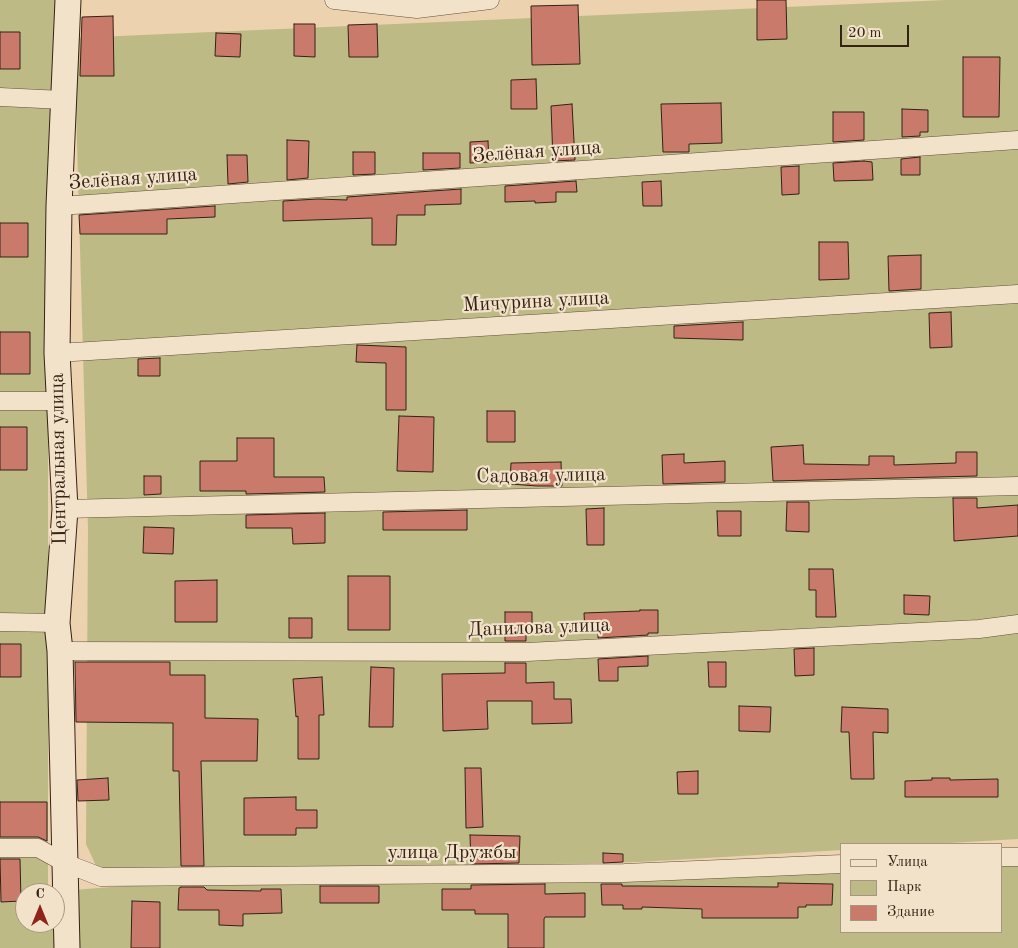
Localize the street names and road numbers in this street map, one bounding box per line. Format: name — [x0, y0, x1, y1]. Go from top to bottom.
street label: Зелёная улица — [472, 136, 602, 168]
street label: Зелёная улица — [68, 163, 198, 195]
street label: Мичурина улица — [462, 286, 610, 318]
street label: Центральная улица — [45, 373, 73, 545]
street label: Садовая улица — [476, 463, 606, 489]
street label: Данилова улица — [467, 614, 611, 642]
street label: улица Дружбы — [388, 841, 516, 865]

